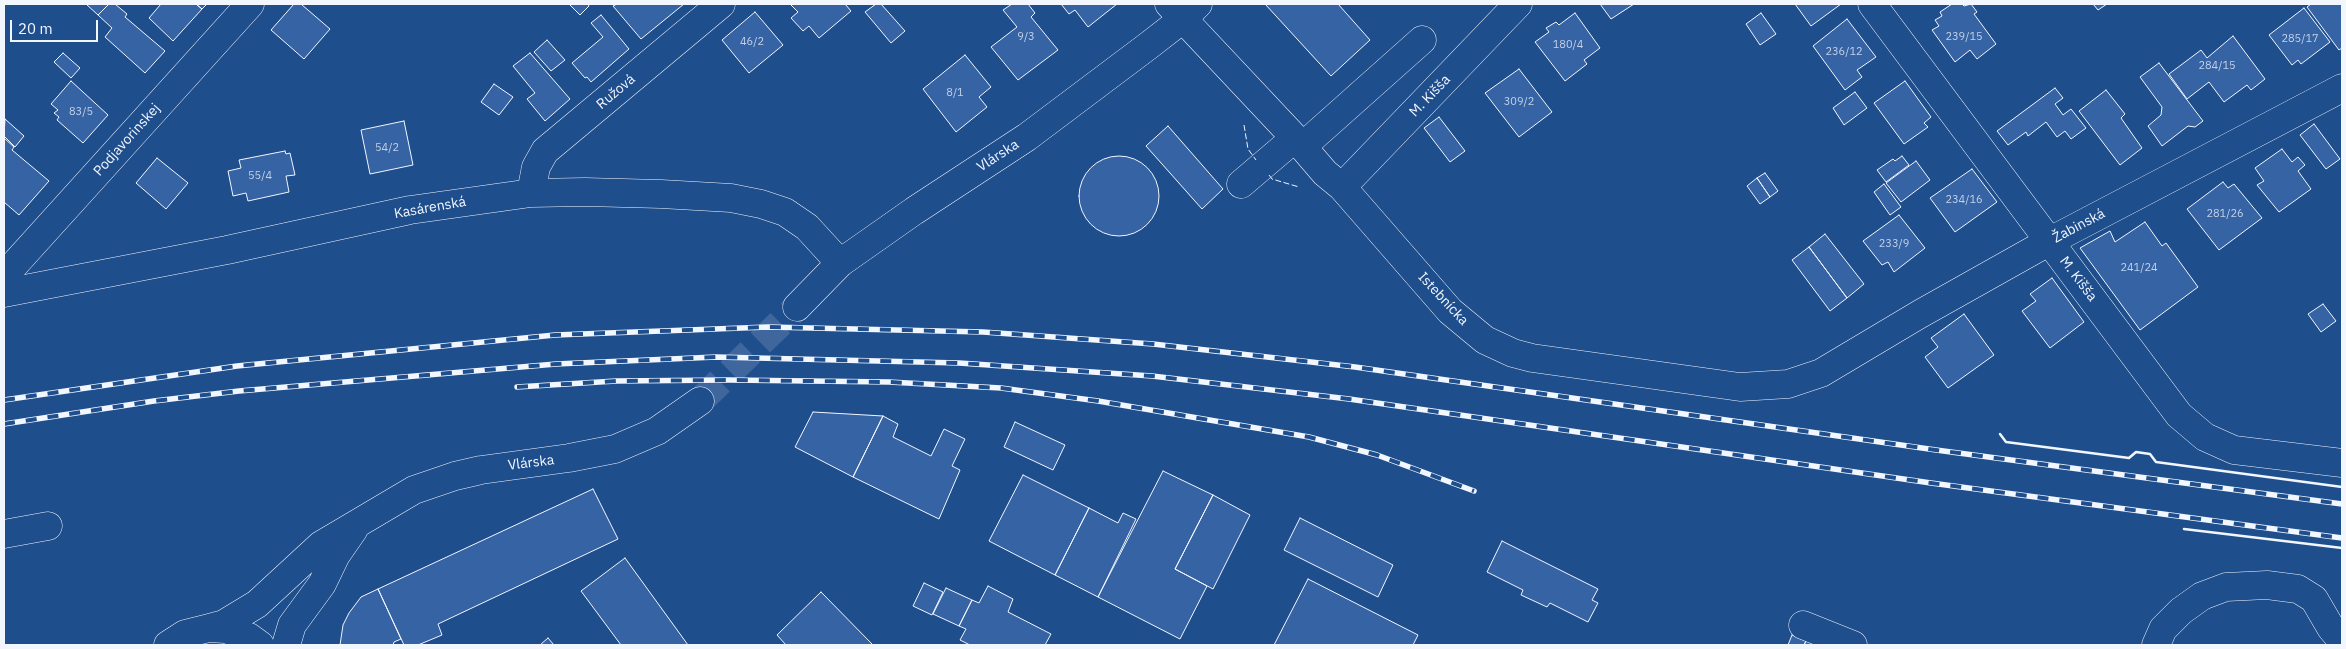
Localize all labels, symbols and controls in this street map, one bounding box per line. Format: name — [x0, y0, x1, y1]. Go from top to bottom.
scale bar — [12, 10, 100, 42]
text: 20 m — [18, 19, 53, 38]
house number: 9/3 — [1017, 30, 1035, 44]
house number: 239/15 — [1945, 30, 1983, 44]
house number: 285/17 — [2281, 32, 2319, 46]
house number: 46/2 — [740, 35, 764, 49]
house number: 180/4 — [1553, 38, 1583, 52]
house number: 236/12 — [1825, 45, 1863, 59]
house number: 284/15 — [2198, 59, 2236, 73]
street label: Ružová — [593, 71, 639, 113]
street label: M. Kišša — [1406, 72, 1454, 120]
house number: 8/1 — [946, 86, 964, 100]
house number: 309/2 — [1504, 95, 1534, 109]
street label: Podjavorinskej — [90, 100, 164, 180]
house number: 83/5 — [69, 105, 93, 119]
street label: Vlárska — [974, 136, 1022, 176]
house number: 54/2 — [375, 141, 399, 155]
house number: 55/4 — [248, 169, 272, 183]
street label: Kasárenská — [393, 193, 467, 223]
house number: 234/16 — [1945, 193, 1983, 207]
street label: Žabinská — [2050, 205, 2108, 247]
house number: 281/26 — [2206, 207, 2244, 221]
house number: 233/9 — [1879, 237, 1909, 251]
street label: M. Kišša — [2056, 253, 2100, 305]
house number: 241/24 — [2120, 261, 2158, 275]
street label: Istebnícka — [1414, 269, 1472, 329]
street label: Vlárska — [507, 452, 555, 474]

